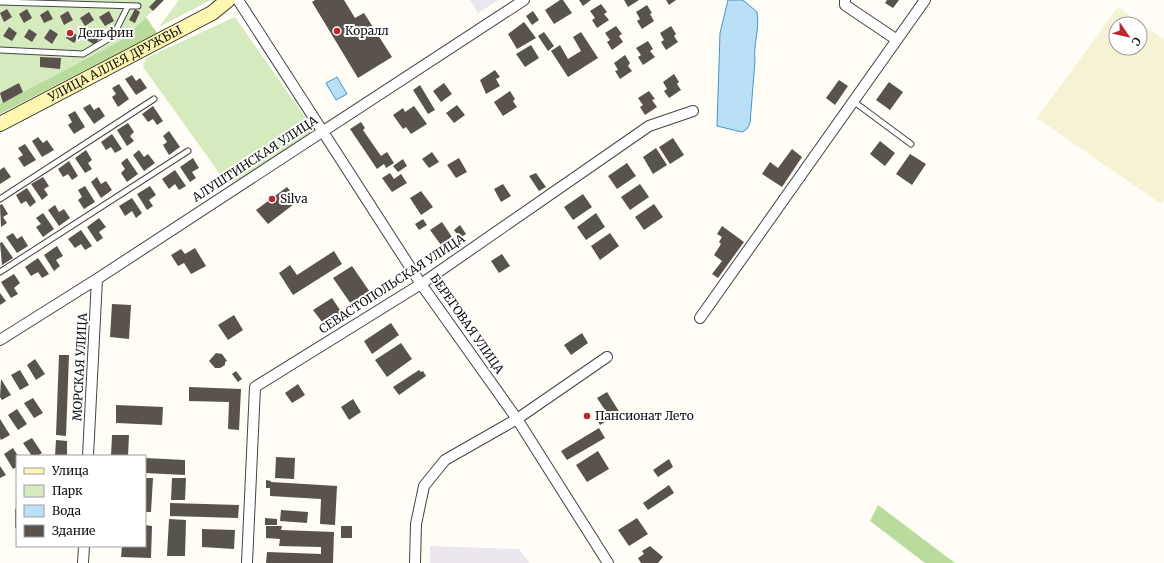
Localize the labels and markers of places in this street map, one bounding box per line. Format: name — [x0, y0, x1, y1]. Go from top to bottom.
place label: Коралл — [345, 23, 389, 38]
place label: Дельфин — [78, 25, 133, 40]
marker: Коралл — [332, 26, 342, 36]
marker: Дельфин — [65, 28, 75, 38]
place label: Silva — [280, 191, 308, 206]
marker: Silva — [267, 194, 277, 204]
place label: Пансионат Лето — [595, 408, 694, 423]
marker: Пансионат Лето — [582, 411, 592, 421]

